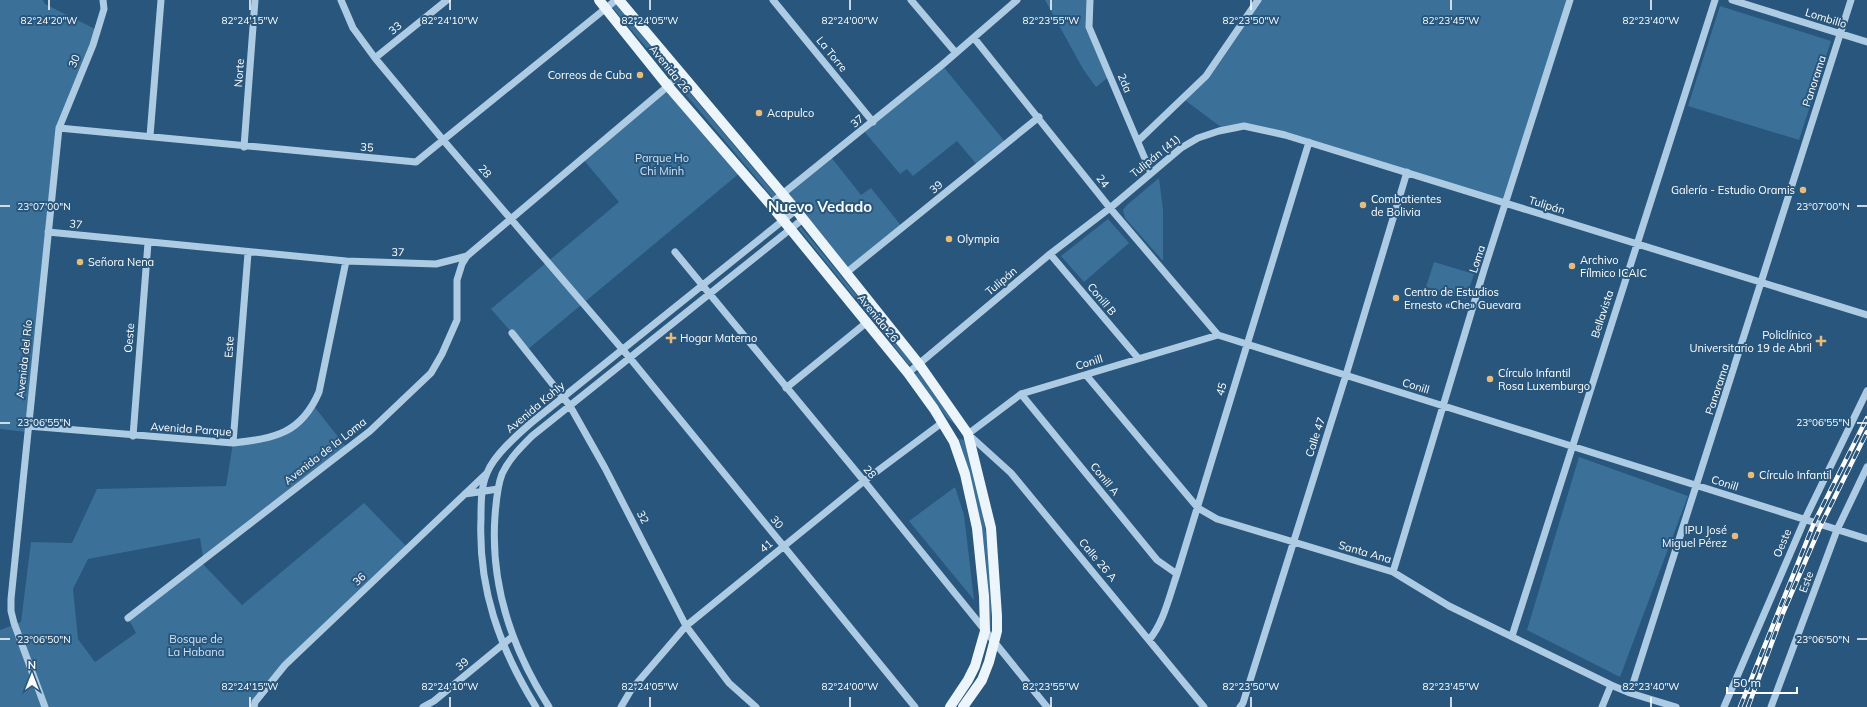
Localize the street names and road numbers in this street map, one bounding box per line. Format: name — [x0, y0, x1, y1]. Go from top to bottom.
street label: Lombillo — [1804, 5, 1848, 31]
street label: 33 — [385, 18, 405, 38]
street label: La Torre — [814, 33, 850, 75]
street label: Avenida 26 — [646, 42, 694, 96]
street label: 30 — [65, 52, 83, 70]
street label: Panorama — [1799, 54, 1829, 108]
street label: Norte — [231, 58, 247, 88]
street label: 2da — [1115, 71, 1135, 95]
street label: 37 — [847, 111, 867, 131]
street label: Tulipán (41) — [1127, 132, 1183, 180]
street label: 35 — [360, 139, 375, 155]
street label: 28 — [475, 161, 495, 181]
street label: 24 — [1093, 171, 1113, 191]
street label: 39 — [926, 177, 946, 197]
street label: Tulipán — [1527, 193, 1567, 217]
street label: 37 — [69, 216, 83, 232]
street label: Loma — [1466, 243, 1488, 275]
street label: 37 — [391, 245, 405, 259]
street label: Tulipán — [982, 264, 1020, 298]
street label: Conill B — [1084, 280, 1120, 318]
street label: Bellavista — [1588, 288, 1616, 340]
street label: Avenida 26 — [854, 291, 902, 345]
street label: Avenida del Río — [13, 319, 35, 399]
street label: Oeste — [121, 323, 137, 353]
street label: Este — [221, 336, 237, 358]
street label: Conill — [1074, 351, 1104, 373]
street label: Panorama — [1702, 362, 1732, 416]
street label: Conill — [1401, 375, 1431, 397]
street label: Avenida Kohly — [503, 378, 567, 436]
street label: 45 — [1212, 380, 1230, 397]
street label: Avenida de la Loma — [281, 414, 369, 488]
street label: Calle 47 — [1302, 415, 1328, 459]
street label: Avenida Parque — [150, 419, 232, 439]
street label: Conill A — [1087, 460, 1123, 498]
street label: 28 — [860, 462, 880, 482]
street label: Conill — [1710, 472, 1740, 494]
street label: 32 — [634, 508, 652, 526]
street label: 30 — [767, 512, 787, 532]
street label: Oeste — [1770, 527, 1794, 559]
street label: 41 — [756, 536, 776, 556]
street label: Calle 26 A — [1076, 536, 1120, 584]
street label: Santa Ana — [1337, 538, 1393, 566]
street label: 36 — [349, 569, 369, 589]
street label: Este — [1796, 569, 1816, 595]
street label: 39 — [452, 654, 472, 674]

